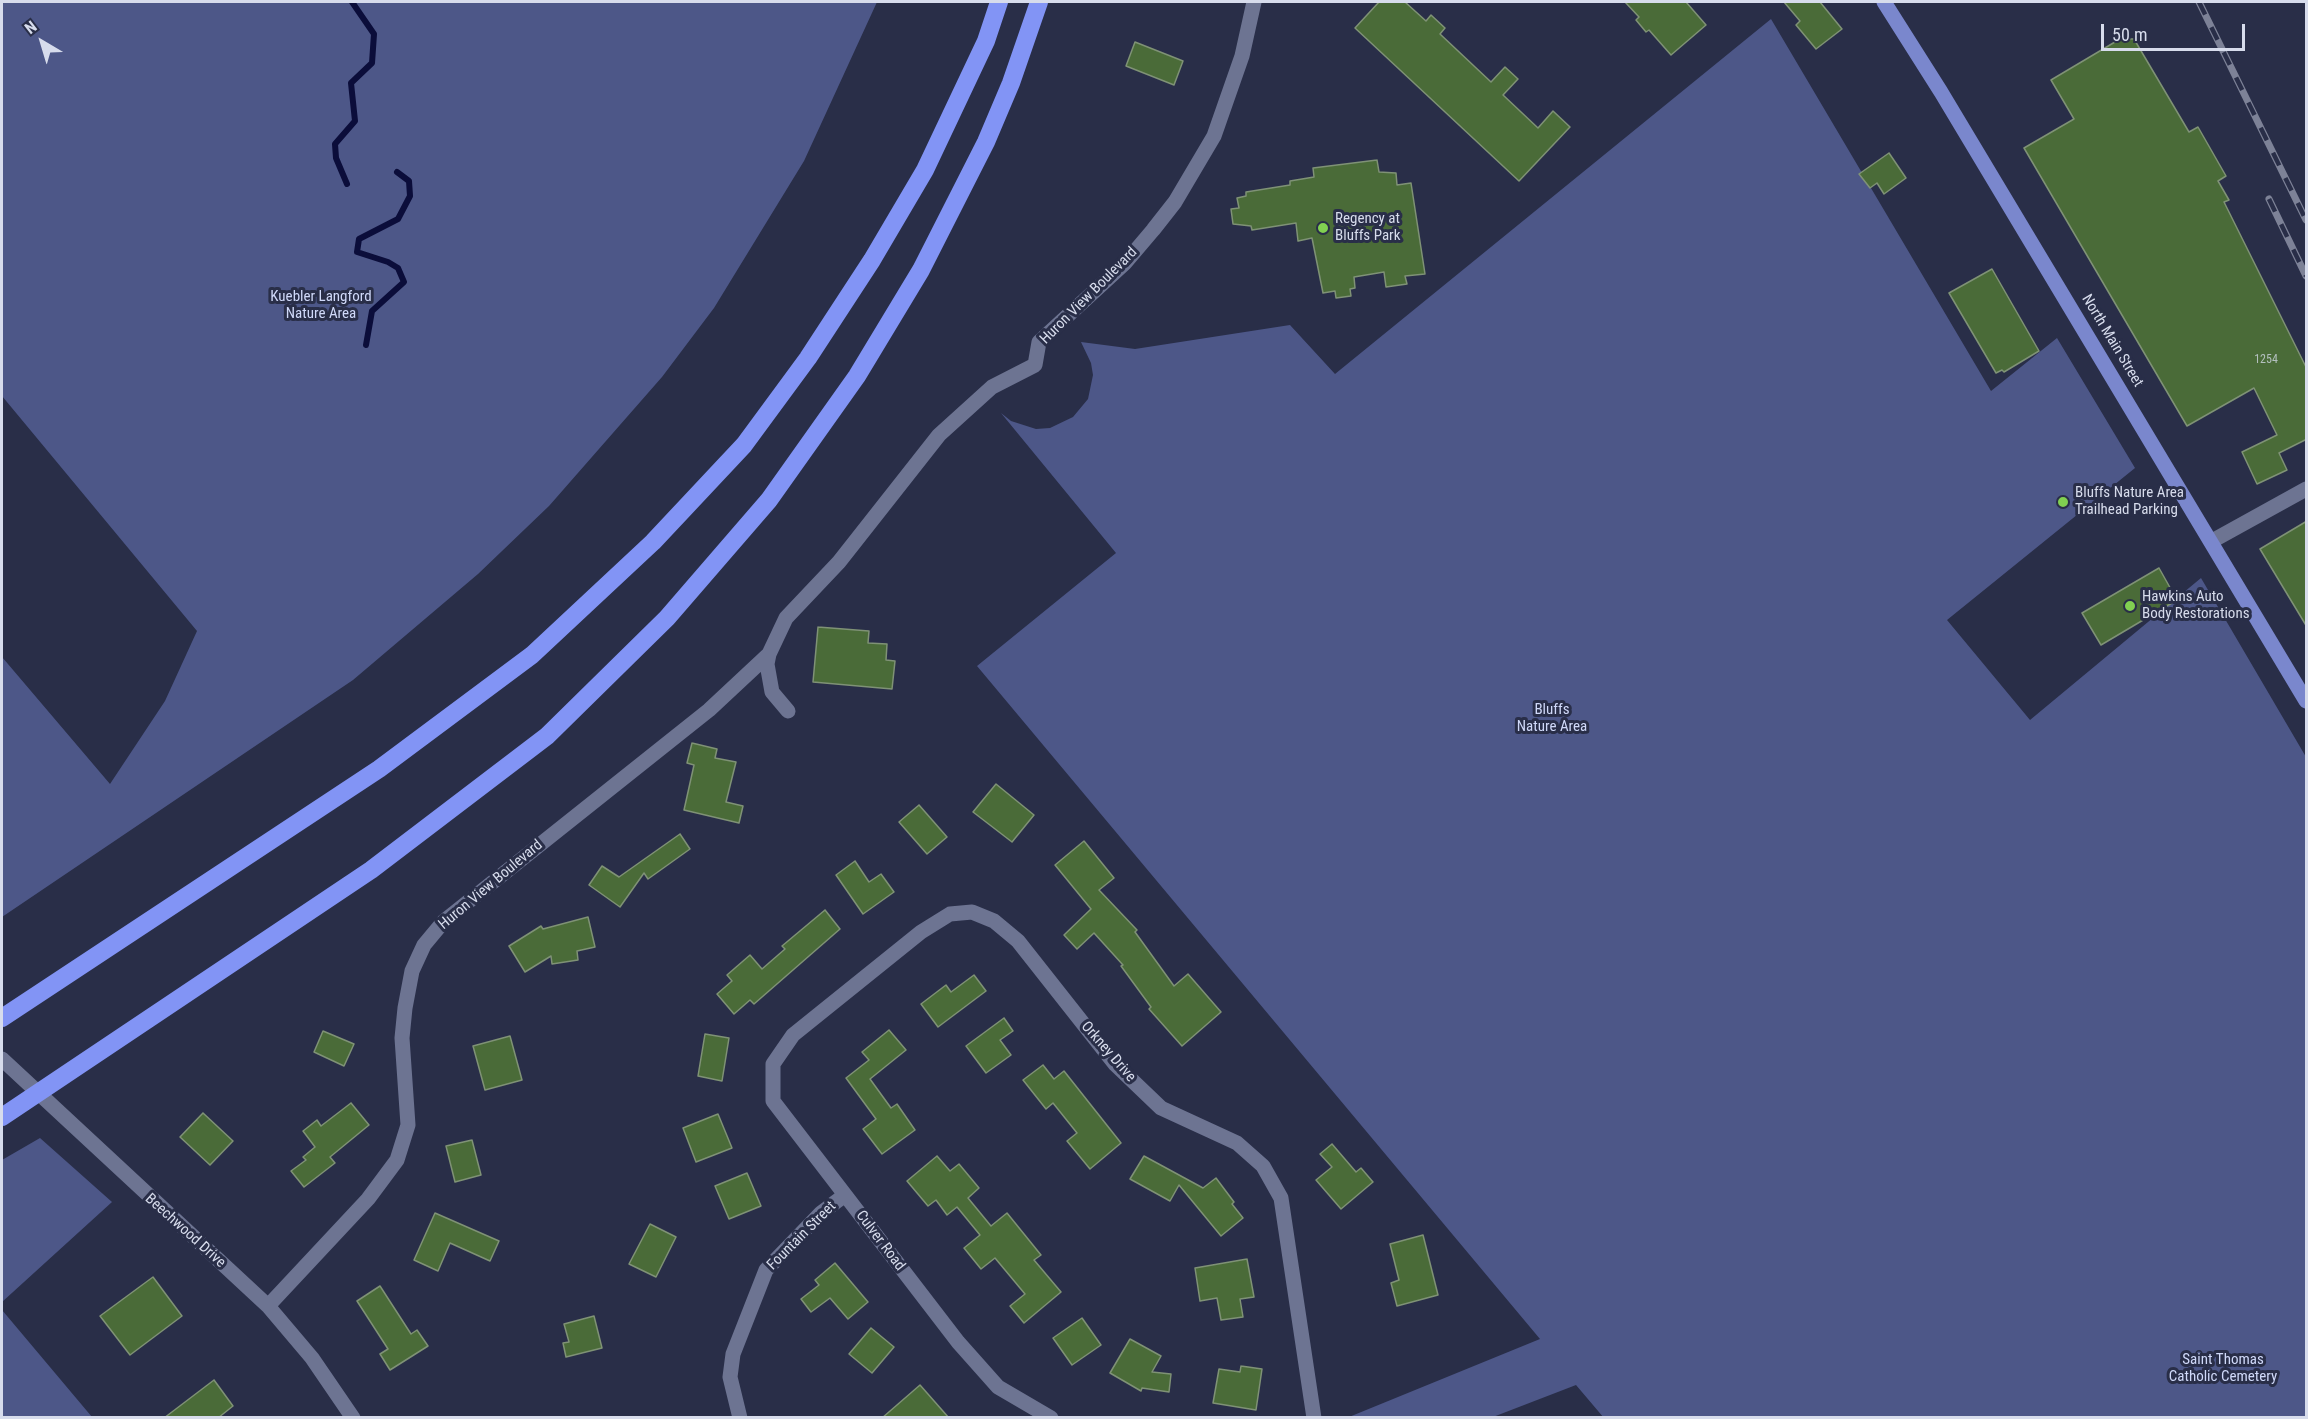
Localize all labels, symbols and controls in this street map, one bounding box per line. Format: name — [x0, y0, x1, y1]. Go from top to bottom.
north arrow — [12, 12, 72, 72]
scale bar — [2104, 12, 2248, 50]
text: N — [21, 17, 40, 38]
text: 50 m — [2112, 24, 2147, 45]
place label: Regency at Bluffs Park — [1335, 210, 1400, 245]
marker: Regency at Bluffs Park — [1316, 221, 1330, 235]
street label: Huron View Boulevard — [1037, 244, 1141, 348]
park label: Kuebler Langford Nature Area — [270, 288, 372, 323]
street label: North Main Street — [2077, 291, 2147, 391]
house number: 1254 — [2254, 353, 2278, 367]
place label: Bluffs Nature Area Trailhead Parking — [2075, 484, 2184, 519]
marker: Bluffs Nature Area Trailhead Parking — [2056, 495, 2070, 509]
place label: Hawkins Auto Body Restorations — [2142, 588, 2249, 623]
marker: Hawkins Auto Body Restorations — [2123, 599, 2137, 613]
park label: Bluffs Nature Area — [1517, 701, 1587, 736]
street label: Huron View Boulevard — [435, 836, 547, 934]
street label: Orkney Drive — [1077, 1018, 1139, 1086]
street label: Beechwood Drive — [141, 1190, 229, 1272]
street label: Fountain Street — [764, 1198, 840, 1274]
street label: Culver Road — [852, 1207, 908, 1275]
park label: Saint Thomas Catholic Cemetery — [2169, 1351, 2277, 1386]

